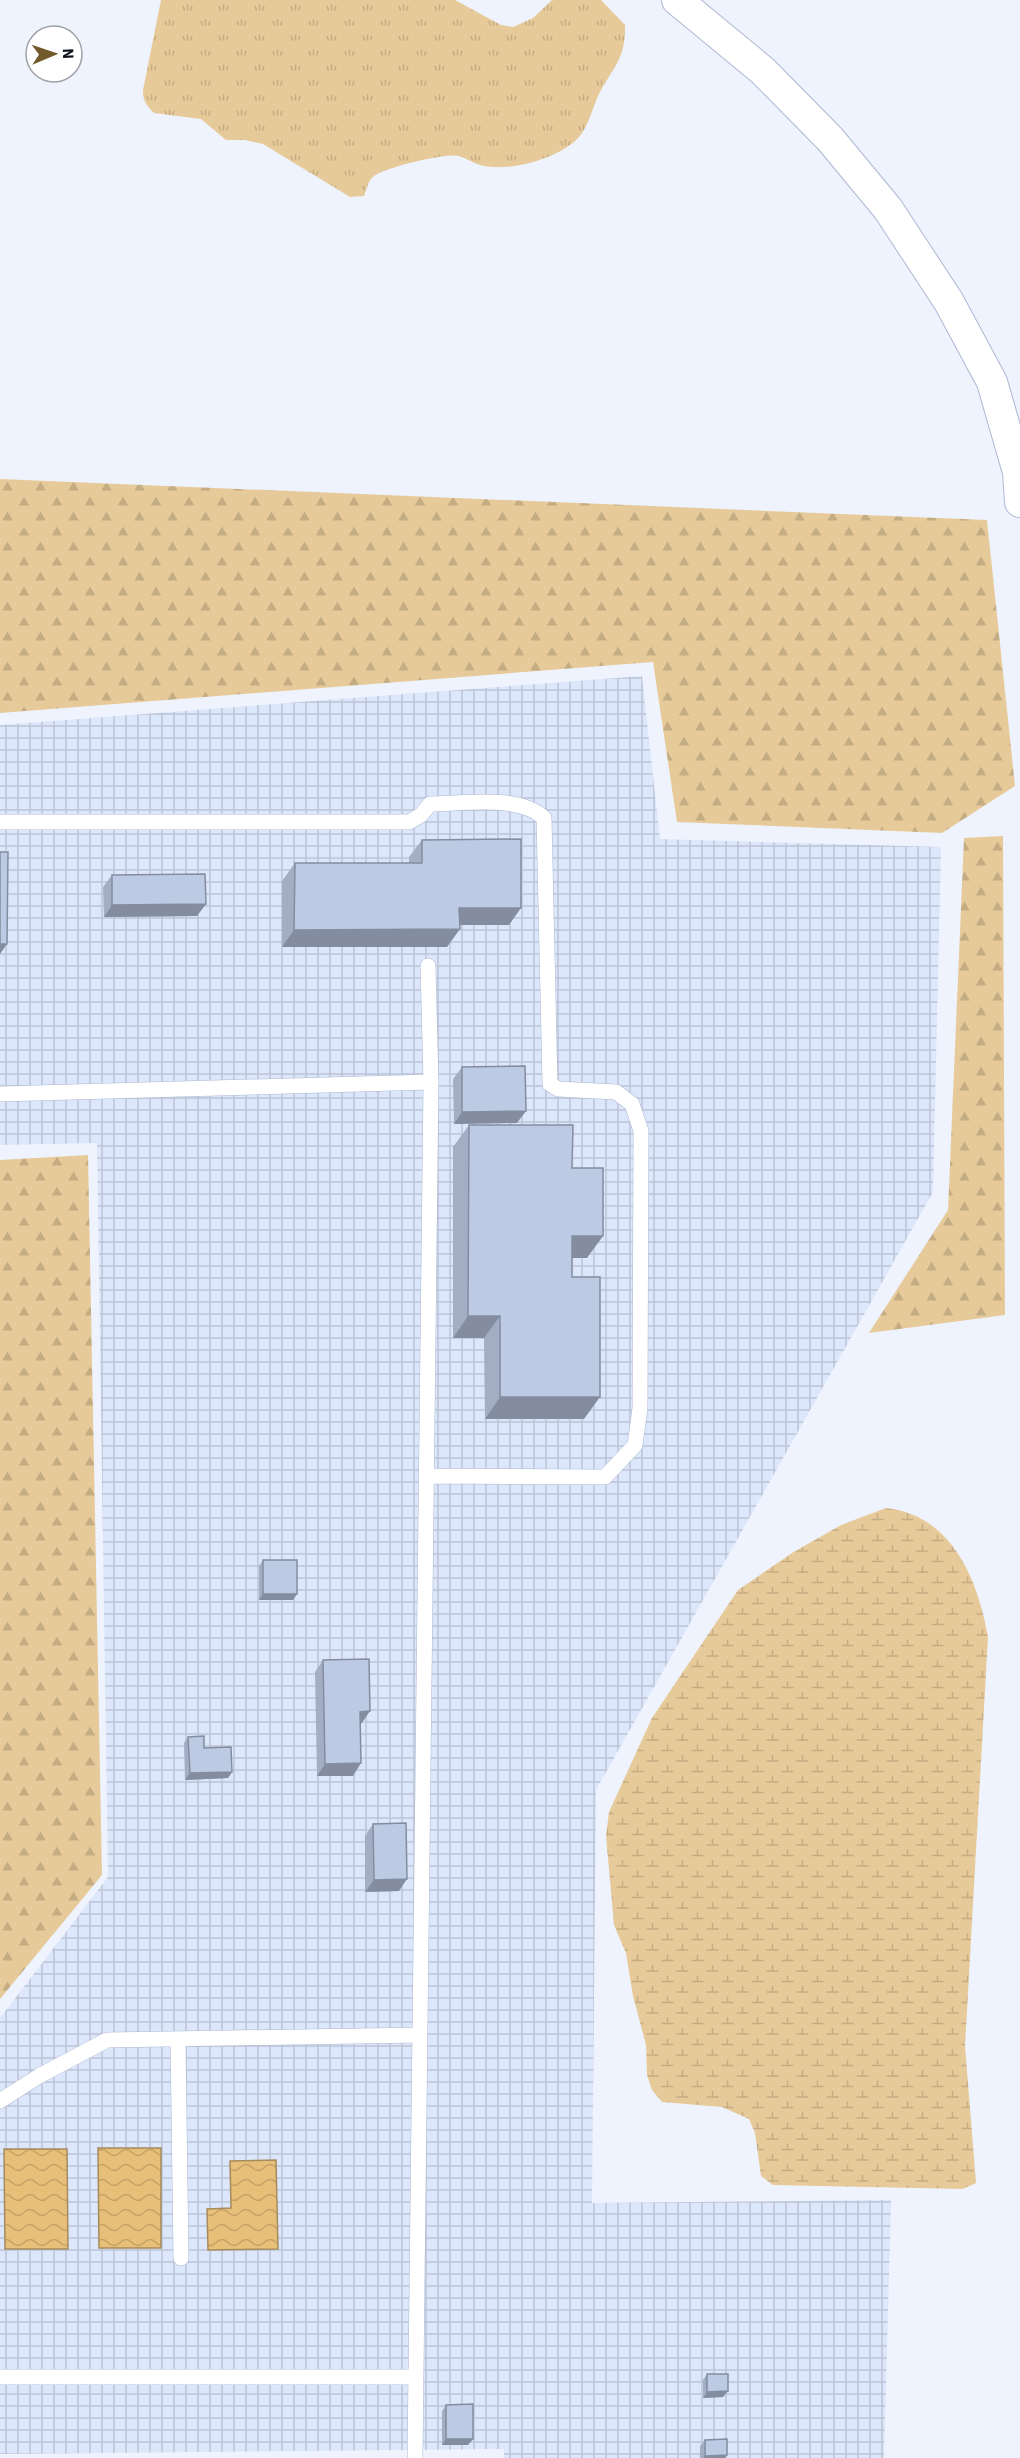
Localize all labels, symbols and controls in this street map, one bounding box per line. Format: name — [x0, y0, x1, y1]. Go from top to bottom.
north arrow — [24, 24, 84, 84]
text: N — [57, 48, 79, 59]

